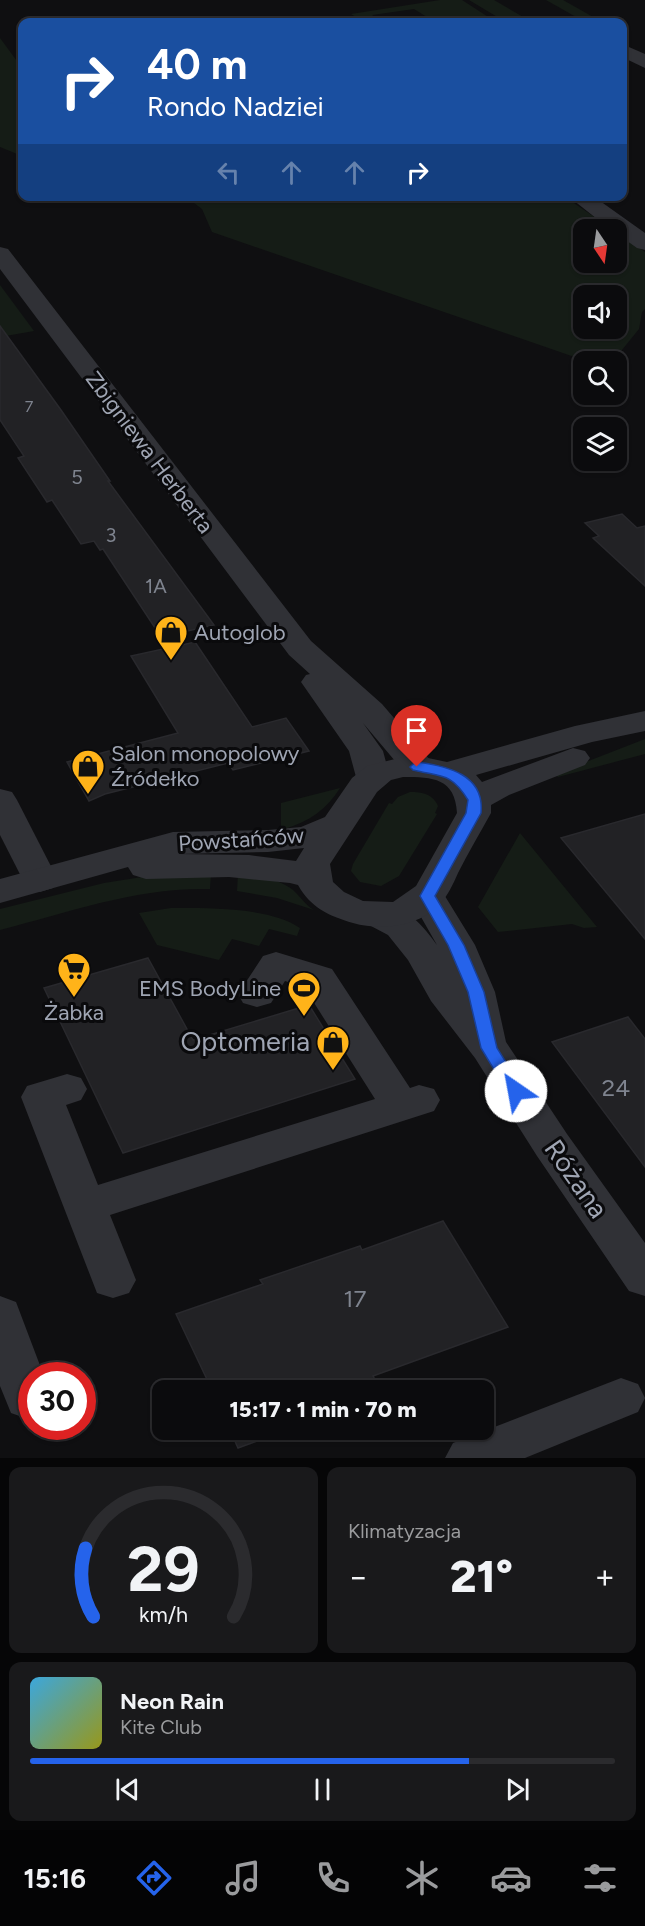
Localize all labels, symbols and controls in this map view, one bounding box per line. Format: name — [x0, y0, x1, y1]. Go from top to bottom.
text: 40 m — [147, 39, 247, 90]
icon: right — [48, 42, 126, 120]
text: Rondo Nadziei — [147, 90, 324, 123]
icon: left — [212, 156, 245, 189]
icon: ahead — [275, 156, 308, 189]
icon: ahead — [338, 156, 371, 189]
icon: right — [401, 156, 434, 189]
north arrow — [573, 219, 627, 273]
map controls — [573, 219, 627, 471]
button: sound — [573, 285, 627, 339]
button: search — [573, 351, 627, 405]
street label: Zbigniewa Herberta — [80, 366, 219, 539]
house number: 7 — [25, 397, 34, 416]
button: layers — [573, 417, 627, 471]
house number: 5 — [71, 465, 83, 489]
house number: 3 — [106, 523, 116, 547]
house number: 1A — [145, 574, 167, 598]
shop icon: Autoglob — [153, 614, 189, 661]
place label: Autoglob — [194, 619, 286, 646]
pin — [391, 705, 442, 767]
icon: arrive — [400, 714, 433, 747]
place label: Salon monopolowy Źródełko — [111, 740, 300, 792]
shop icon: Salon monopolowy Źródełko — [70, 748, 106, 795]
street label: Powstańców — [177, 822, 306, 857]
supermarket icon: Żabka — [56, 951, 92, 998]
sports icon: EMS BodyLine — [286, 970, 322, 1017]
place label: EMS BodyLine — [139, 975, 281, 1002]
place label: Żabka — [44, 999, 104, 1026]
shop icon: Optomeria — [315, 1024, 351, 1071]
place label: Optomeria — [180, 1025, 310, 1058]
position arrow — [484, 1059, 548, 1123]
house number: 24 — [602, 1073, 630, 1102]
street label: Różana — [538, 1133, 615, 1224]
house number: 17 — [344, 1284, 367, 1313]
speed limit sign: 30 — [18, 1362, 96, 1440]
text: 15:17 · 1 min · 70 m — [229, 1396, 417, 1423]
text: Klimatyzacja — [348, 1519, 461, 1543]
text: 29 — [127, 1532, 200, 1607]
text: 21° — [450, 1549, 513, 1603]
text: − — [348, 1557, 369, 1596]
text: + — [594, 1557, 615, 1596]
text: km/h — [139, 1602, 188, 1627]
text: Neon Rain — [120, 1688, 224, 1715]
text: Kite Club — [120, 1715, 202, 1739]
icon: previous — [111, 1773, 144, 1806]
icon: pause — [306, 1773, 339, 1806]
icon: next — [501, 1773, 534, 1806]
icon: directions — [133, 1857, 175, 1899]
icon: music — [222, 1857, 264, 1899]
icon: phone — [312, 1857, 354, 1899]
icon: climate — [401, 1857, 443, 1899]
icon: car — [490, 1857, 532, 1899]
icon: filters — [579, 1857, 621, 1899]
text: 15:16 — [24, 1862, 86, 1895]

